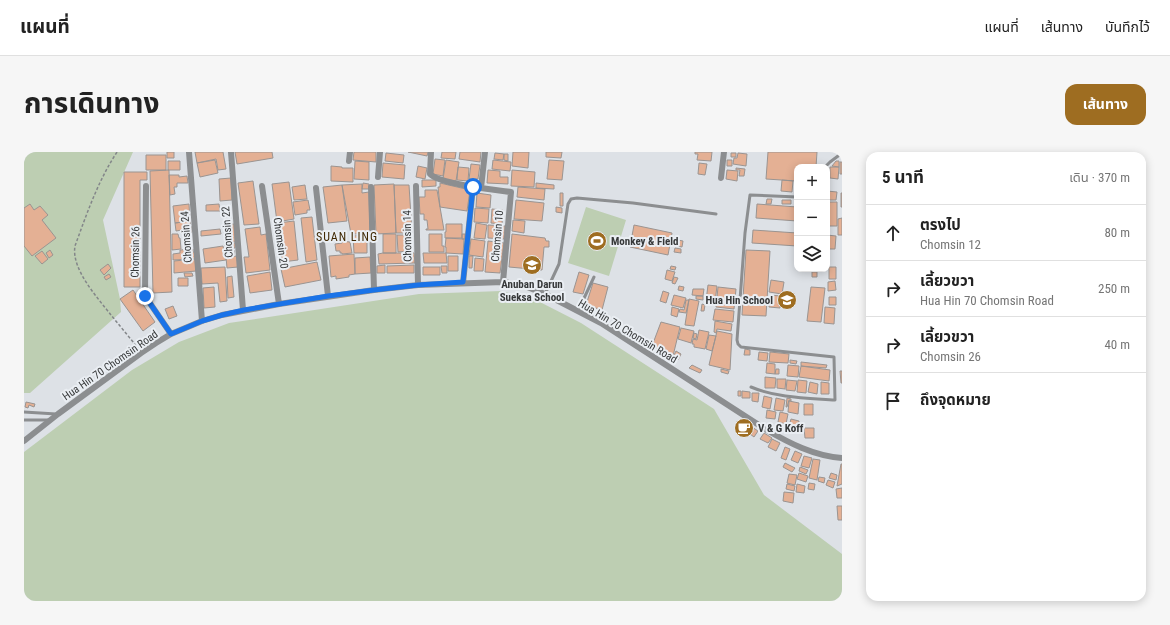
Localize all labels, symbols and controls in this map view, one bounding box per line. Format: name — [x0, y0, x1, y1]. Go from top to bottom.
text: แผนที่ — [20, 15, 70, 38]
text: แผนที่ — [985, 19, 1019, 35]
text: เส้นทาง — [1041, 19, 1083, 35]
text: บันทึกไว้ — [1105, 19, 1150, 35]
button: เส้นทาง — [1065, 84, 1146, 125]
text: การเดินทาง — [24, 87, 159, 120]
map controls — [794, 164, 830, 272]
button: + — [794, 164, 830, 200]
text: 5 นาที — [882, 167, 924, 187]
text: เดิน · 370 m — [1069, 170, 1130, 185]
route start — [464, 178, 482, 196]
button: − — [794, 200, 830, 236]
street label: Chomsin 22 — [219, 206, 236, 258]
street label: Chomsin 24 — [178, 210, 195, 263]
street label: Chomsin 14 — [401, 210, 414, 262]
street label: Chomsin 10 — [489, 210, 506, 262]
text: ตรงไป — [920, 216, 961, 234]
street label: Chomsin 20 — [270, 217, 291, 270]
icon: ahead — [882, 222, 904, 244]
text: 80 m — [1104, 225, 1130, 240]
street label: Chomsin 26 — [129, 226, 142, 278]
district label: SUAN LING — [316, 230, 378, 244]
sports icon: Monkey & Field — [586, 230, 608, 252]
place label: Monkey & Field — [611, 235, 678, 248]
button: layers — [794, 236, 830, 272]
text: Chomsin 12 — [920, 237, 981, 252]
school or university icon: Anuban Darun Sueksa School — [521, 254, 543, 276]
text: เลี้ยวขวา — [920, 272, 974, 290]
place label: Anuban Darun Sueksa School — [500, 278, 565, 304]
icon: right — [882, 278, 904, 300]
text: 250 m — [1098, 281, 1130, 296]
route end — [136, 287, 154, 305]
school or university icon: Hua Hin School — [776, 289, 798, 311]
text: Hua Hin 70 Chomsin Road — [920, 293, 1054, 308]
place label: Hua Hin School — [706, 294, 773, 307]
street label: Hua Hin 70 Chomsin Road — [576, 297, 680, 366]
street label: Hua Hin 70 Chomsin Road — [60, 328, 160, 403]
text: เลี้ยวขวา — [920, 328, 974, 346]
icon: right — [882, 334, 904, 356]
text: 40 m — [1104, 337, 1130, 352]
text: Chomsin 26 — [920, 349, 981, 364]
icon: arrive — [882, 390, 904, 412]
text: ถึงจุดหมาย — [920, 391, 991, 409]
cafe icon: V & G Koff — [733, 417, 755, 439]
place label: V & G Koff — [758, 422, 804, 435]

